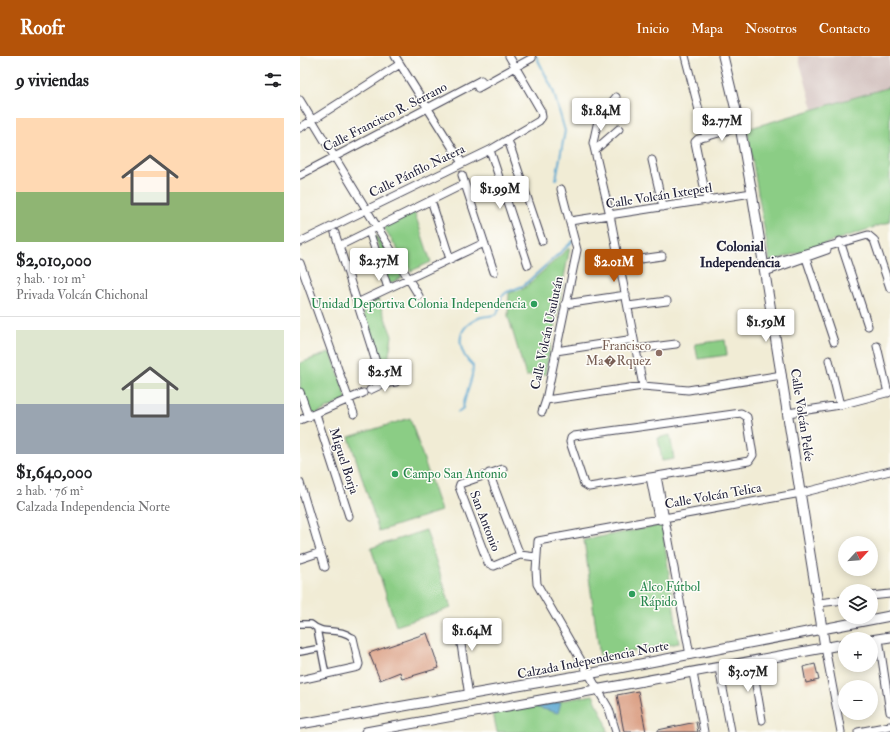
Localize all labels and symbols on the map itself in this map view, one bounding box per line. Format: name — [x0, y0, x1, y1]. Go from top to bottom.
street label: Calle Francisco R. Serrano — [320, 79, 450, 155]
pin: $1.84M — [568, 98, 634, 132]
pin: $2.77M — [689, 108, 755, 142]
street label: Calle Pánfilo Natera — [366, 141, 468, 201]
pin: $1.99M — [467, 176, 533, 210]
street label: Calle Volcán Ixtepetl — [605, 180, 714, 213]
district label: Colonial Independencia — [700, 238, 782, 272]
pin: $2.37M — [346, 248, 412, 282]
pin: $2.01M — [581, 249, 647, 283]
street label: Calle Volcán Usulután — [527, 275, 567, 391]
place label: Unidad Deportiva Colonia Independencia — [311, 296, 527, 313]
marker: Unidad Deportiva Colonia Independencia — [529, 299, 539, 309]
pin: $1.59M — [733, 309, 799, 343]
place label: Francisco Ma�Rquez — [586, 338, 652, 369]
marker: Francisco Ma�Rquez — [654, 348, 664, 358]
pin: $2.5M — [357, 359, 413, 393]
street label: Calle Volcán Pelée — [787, 367, 817, 463]
street label: Miguel Borja — [326, 426, 362, 497]
place label: Campo San Antonio — [403, 466, 507, 483]
marker: Campo San Antonio — [390, 469, 400, 479]
street label: Calle Volcán Telica — [663, 480, 763, 512]
street label: San Antonio — [466, 488, 504, 554]
north arrow — [838, 536, 878, 576]
place label: Alco Fútbol Rápido — [639, 579, 701, 611]
marker: Alco Fútbol Rápido — [627, 589, 637, 599]
pin: $1.64M — [439, 618, 505, 652]
street label: Calzada Independencia Norte — [516, 637, 671, 684]
pin: $3.07M — [715, 659, 781, 693]

